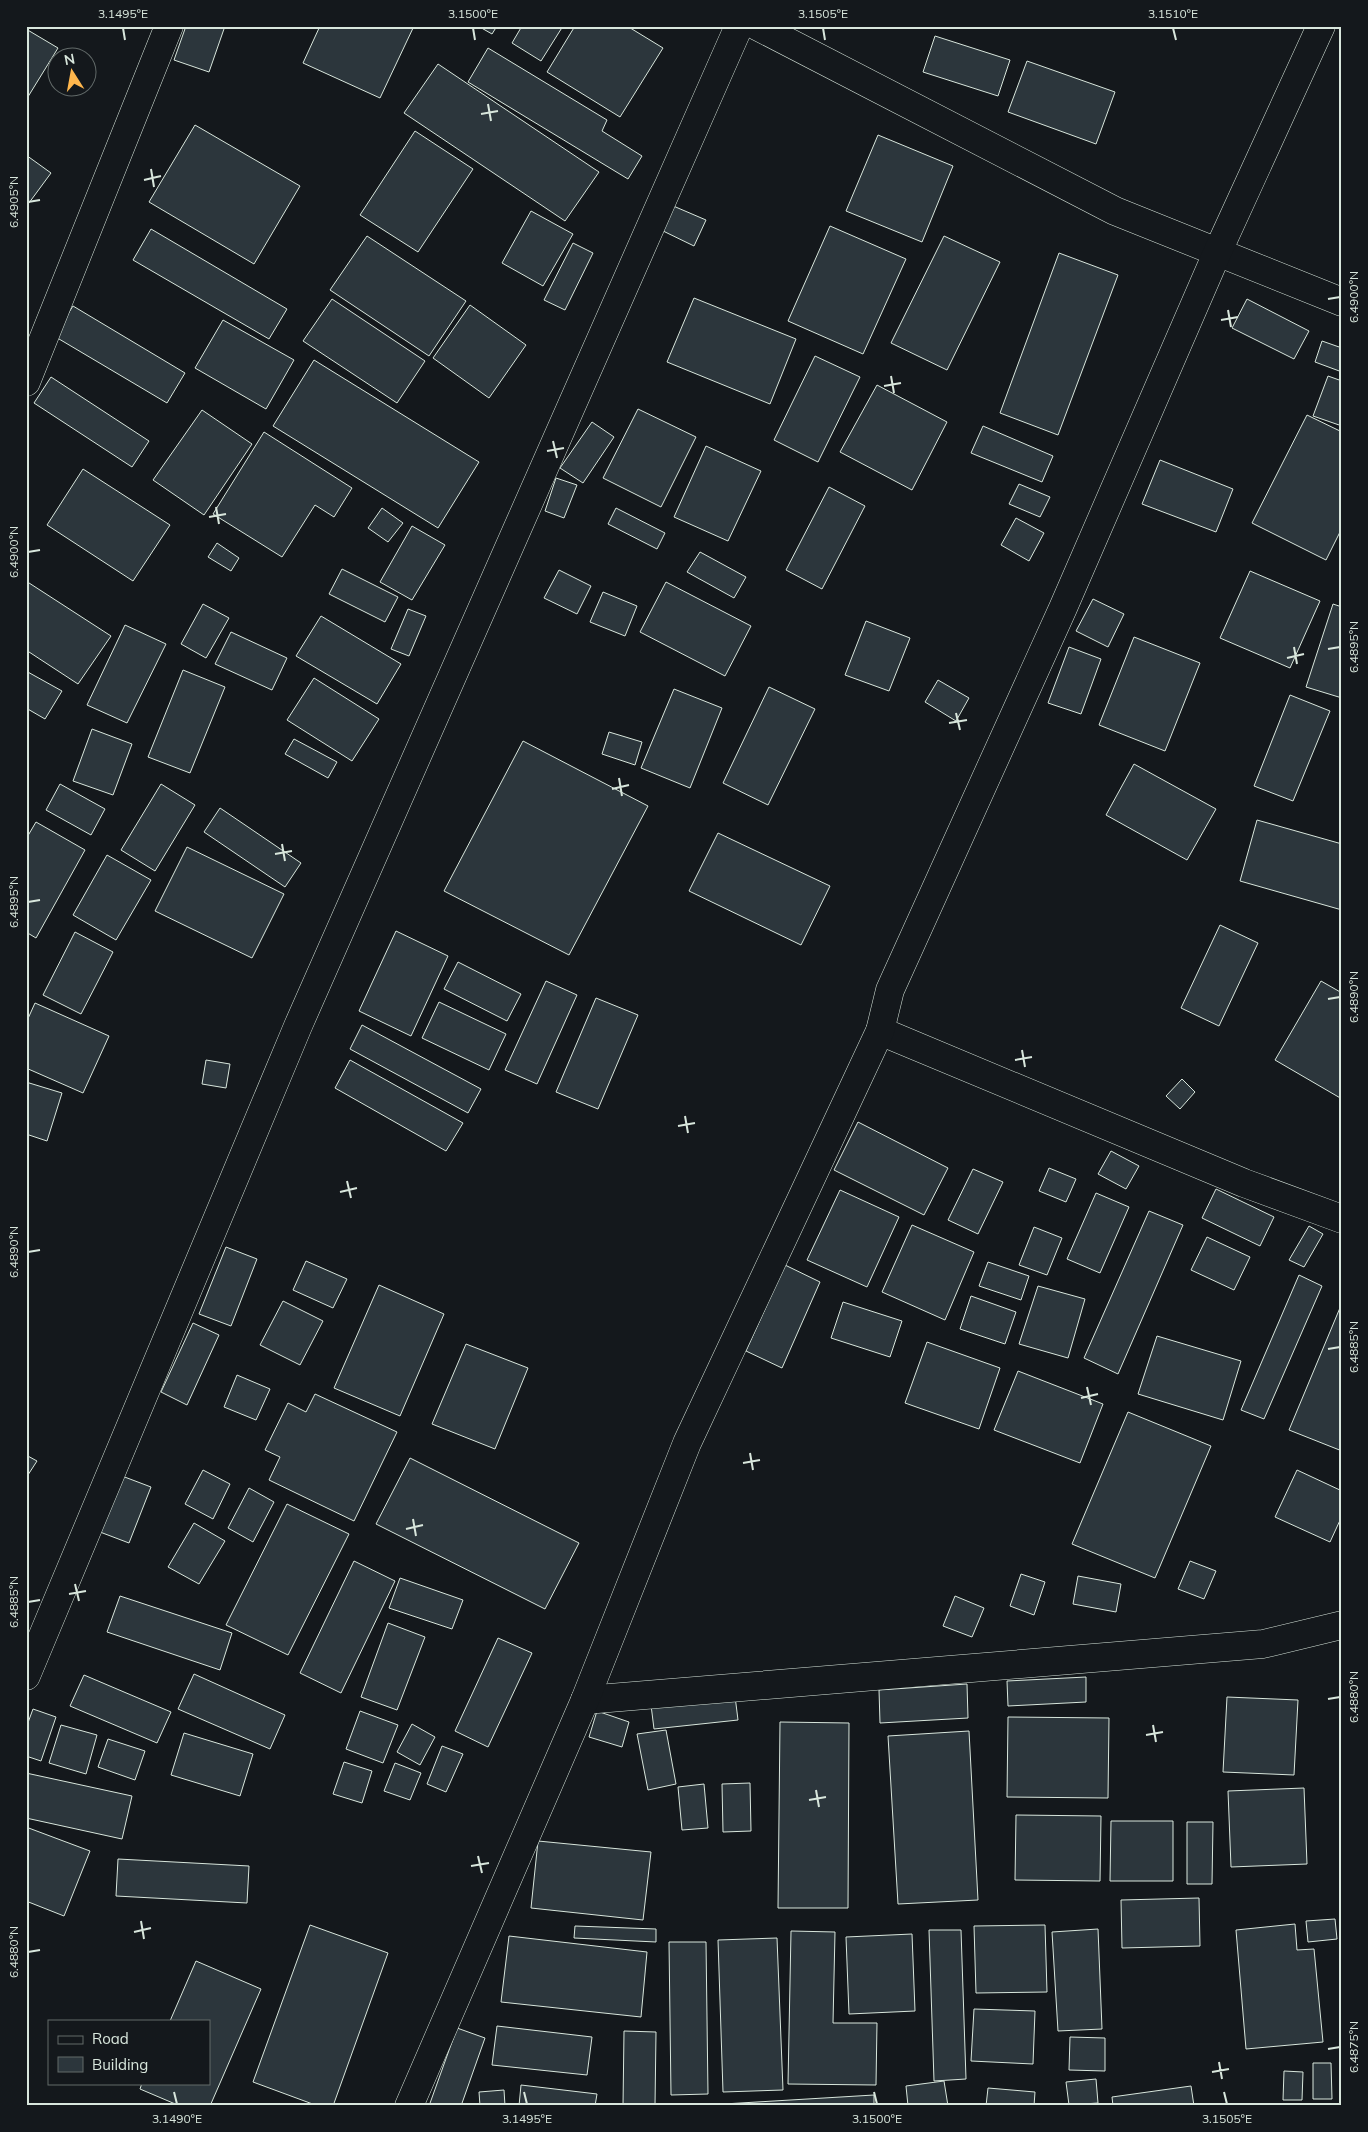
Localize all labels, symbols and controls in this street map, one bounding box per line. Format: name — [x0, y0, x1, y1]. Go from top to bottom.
text: 3.1495°E — [98, 6, 148, 21]
text: 3.1500°E — [448, 6, 498, 21]
text: 3.1505°E — [798, 6, 848, 21]
text: 3.1510°E — [1148, 6, 1198, 21]
north arrow — [48, 48, 98, 98]
text: N — [63, 49, 76, 69]
text: 6.4905°N — [6, 176, 21, 228]
text: 6.4900°N — [1346, 271, 1361, 323]
text: 6.4900°N — [6, 526, 21, 578]
text: 6.4895°N — [1346, 621, 1361, 673]
text: 6.4895°N — [6, 876, 21, 928]
text: 6.4890°N — [1346, 971, 1361, 1023]
text: 6.4890°N — [6, 1226, 21, 1278]
text: 6.4885°N — [1346, 1321, 1361, 1373]
text: 6.4885°N — [6, 1576, 21, 1628]
text: 6.4880°N — [1346, 1671, 1361, 1723]
text: 6.4880°N — [6, 1926, 21, 1978]
legend — [48, 2020, 210, 2084]
text: 6.4875°N — [1346, 2021, 1361, 2073]
text: Road — [92, 2029, 129, 2048]
text: Building — [92, 2055, 148, 2074]
text: 3.1490°E — [152, 2111, 202, 2126]
text: 3.1495°E — [502, 2111, 552, 2126]
text: 3.1500°E — [852, 2111, 902, 2126]
text: 3.1505°E — [1202, 2111, 1252, 2126]

